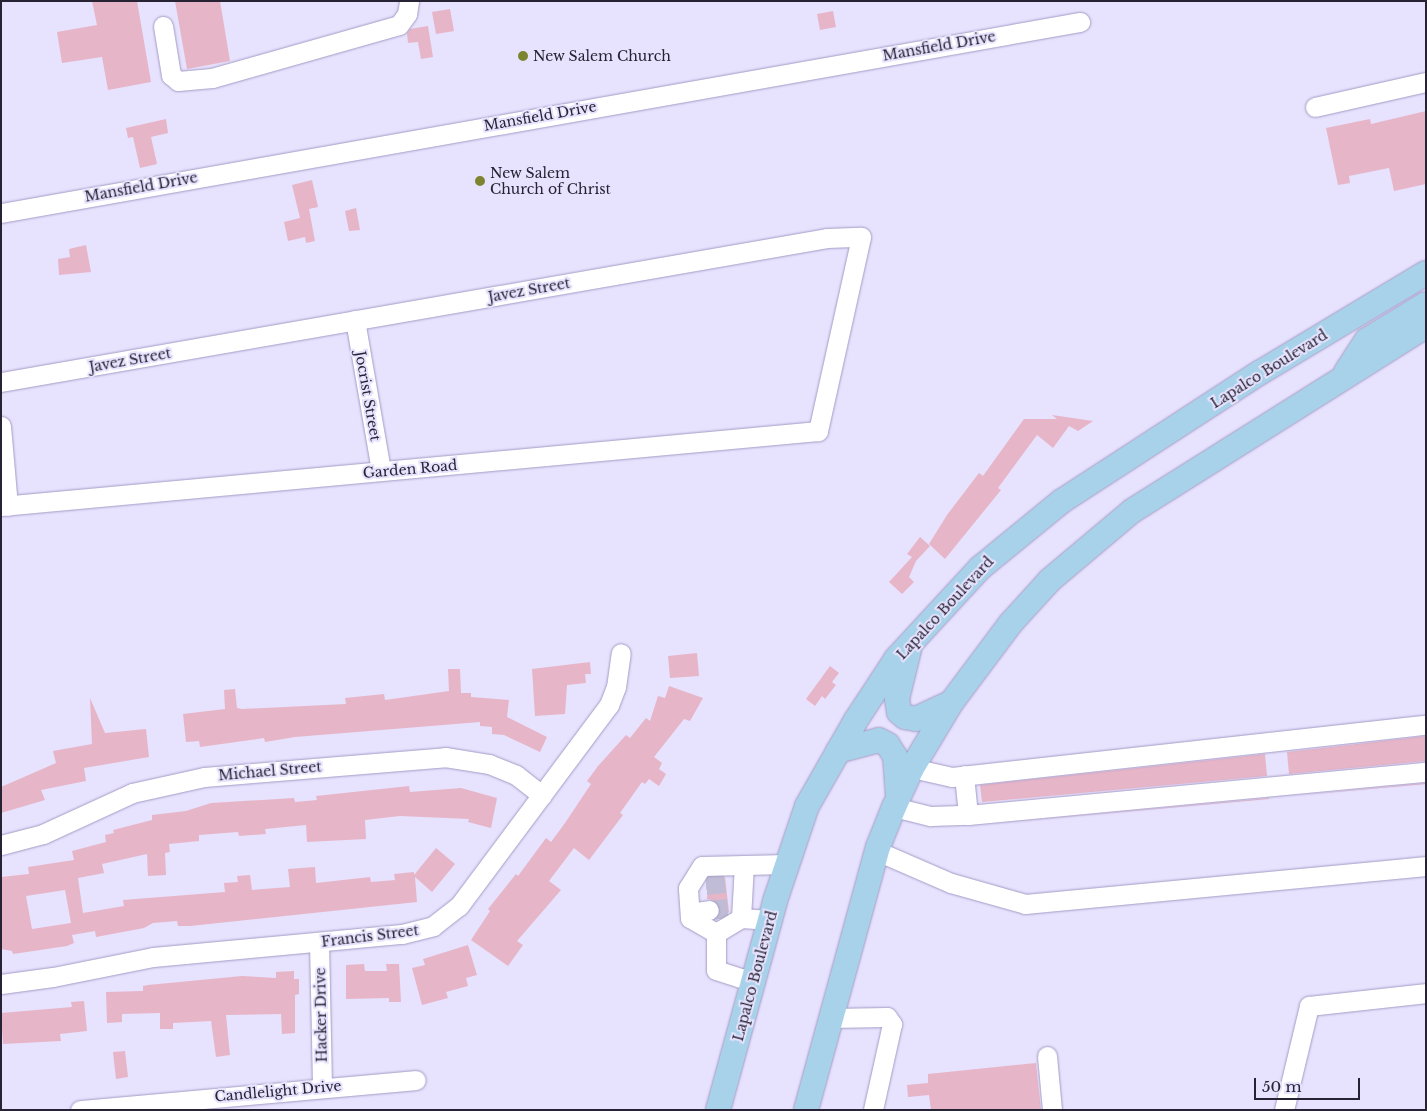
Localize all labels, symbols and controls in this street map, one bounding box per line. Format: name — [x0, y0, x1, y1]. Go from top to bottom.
street label: Mansfield Drive — [881, 28, 997, 64]
place label: New Salem Church — [533, 48, 671, 64]
marker: New Salem Church — [517, 50, 529, 62]
street label: Mansfield Drive — [482, 98, 598, 134]
place label: New Salem Church of Christ — [490, 165, 611, 198]
street label: Mansfield Drive — [83, 169, 199, 205]
marker: New Salem Church of Christ — [474, 175, 486, 187]
street label: Javez Street — [487, 275, 571, 305]
street label: Lapalco Boulevard — [1208, 326, 1330, 412]
street label: Javez Street — [88, 345, 172, 375]
street label: Jocrist Street — [352, 350, 384, 442]
street label: Garden Road — [362, 456, 458, 482]
street label: Lapalco Boulevard — [893, 553, 997, 663]
street label: Michael Street — [218, 758, 322, 784]
street label: Lapalco Boulevard — [730, 909, 780, 1043]
street label: Francis Street — [320, 922, 420, 950]
street label: Hacker Drive — [312, 967, 330, 1063]
scale bar — [1257, 1068, 1363, 1100]
street label: Candlelight Drive — [214, 1077, 342, 1105]
text: 50 m — [1262, 1077, 1302, 1096]

